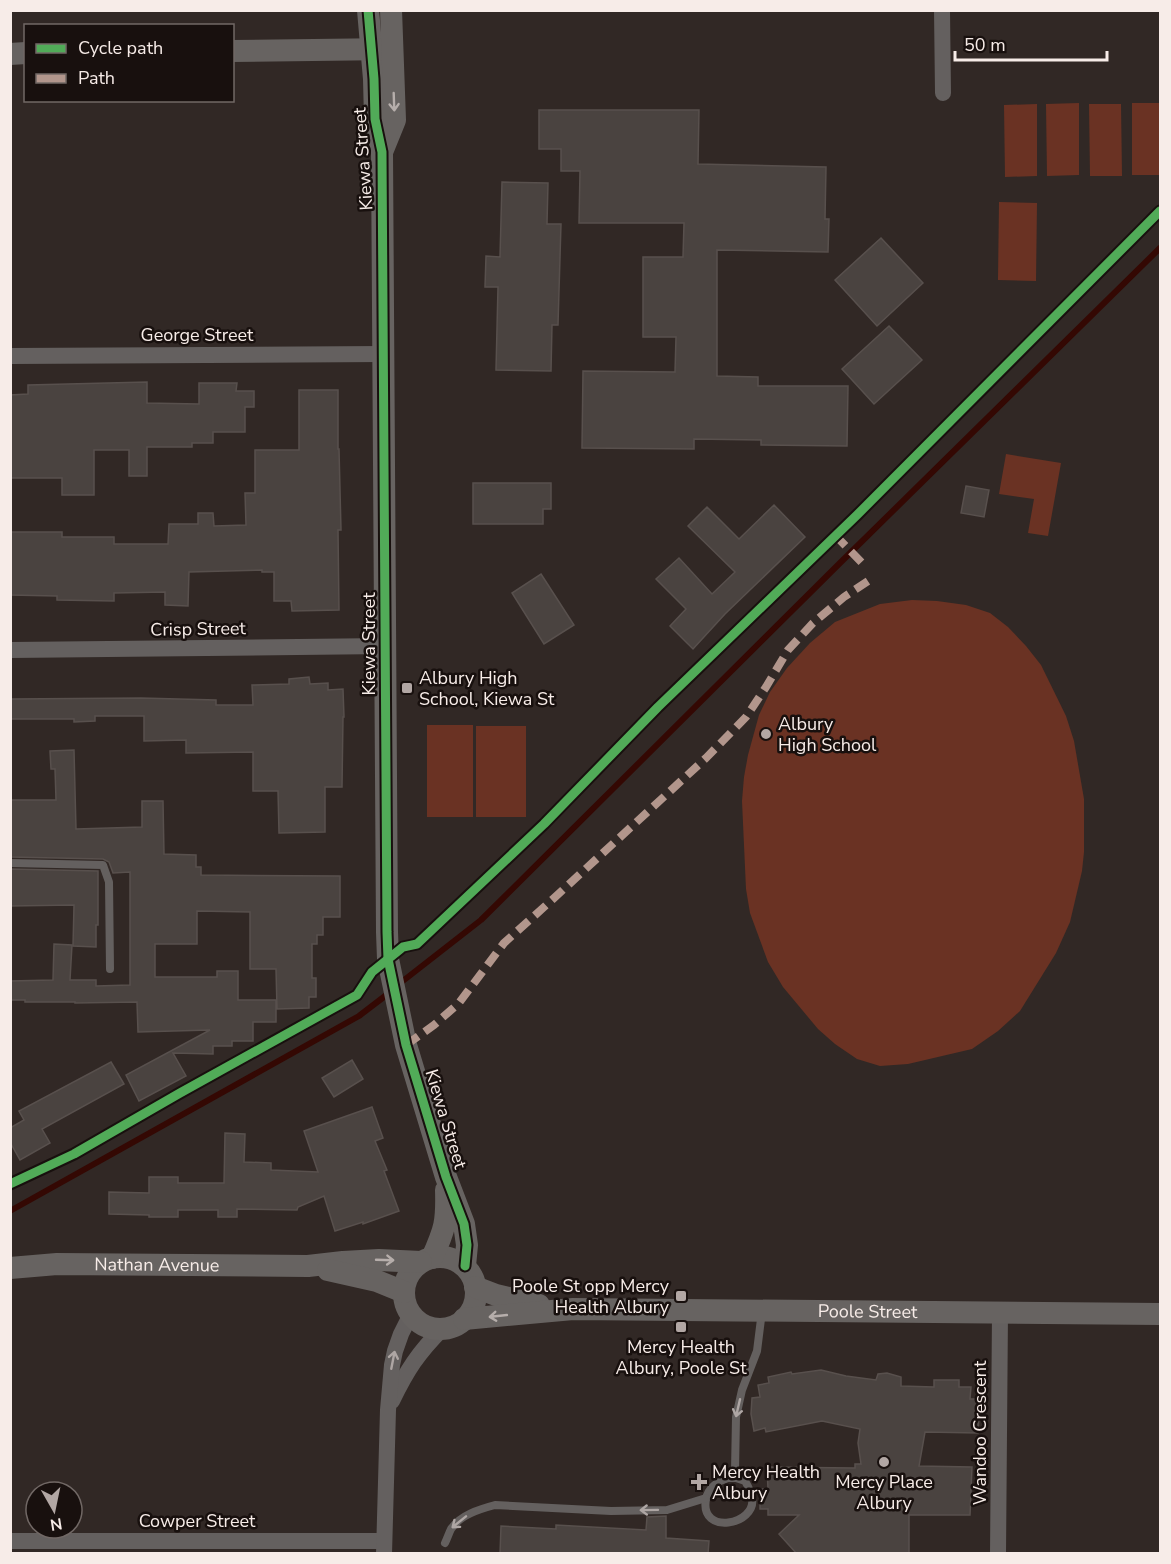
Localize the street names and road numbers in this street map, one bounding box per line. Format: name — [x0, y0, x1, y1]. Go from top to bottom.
street label: Kiewa Street — [347, 106, 379, 211]
street label: George Street — [141, 323, 254, 347]
street label: Kiewa Street — [357, 592, 381, 696]
street label: Crisp Street — [150, 616, 247, 642]
street label: Kiewa Street — [419, 1066, 473, 1172]
street label: Nathan Avenue — [94, 1252, 219, 1277]
street label: Poole Street — [818, 1299, 918, 1324]
street label: Wandoo Crescent — [968, 1360, 992, 1505]
street label: Cowper Street — [139, 1509, 256, 1533]

